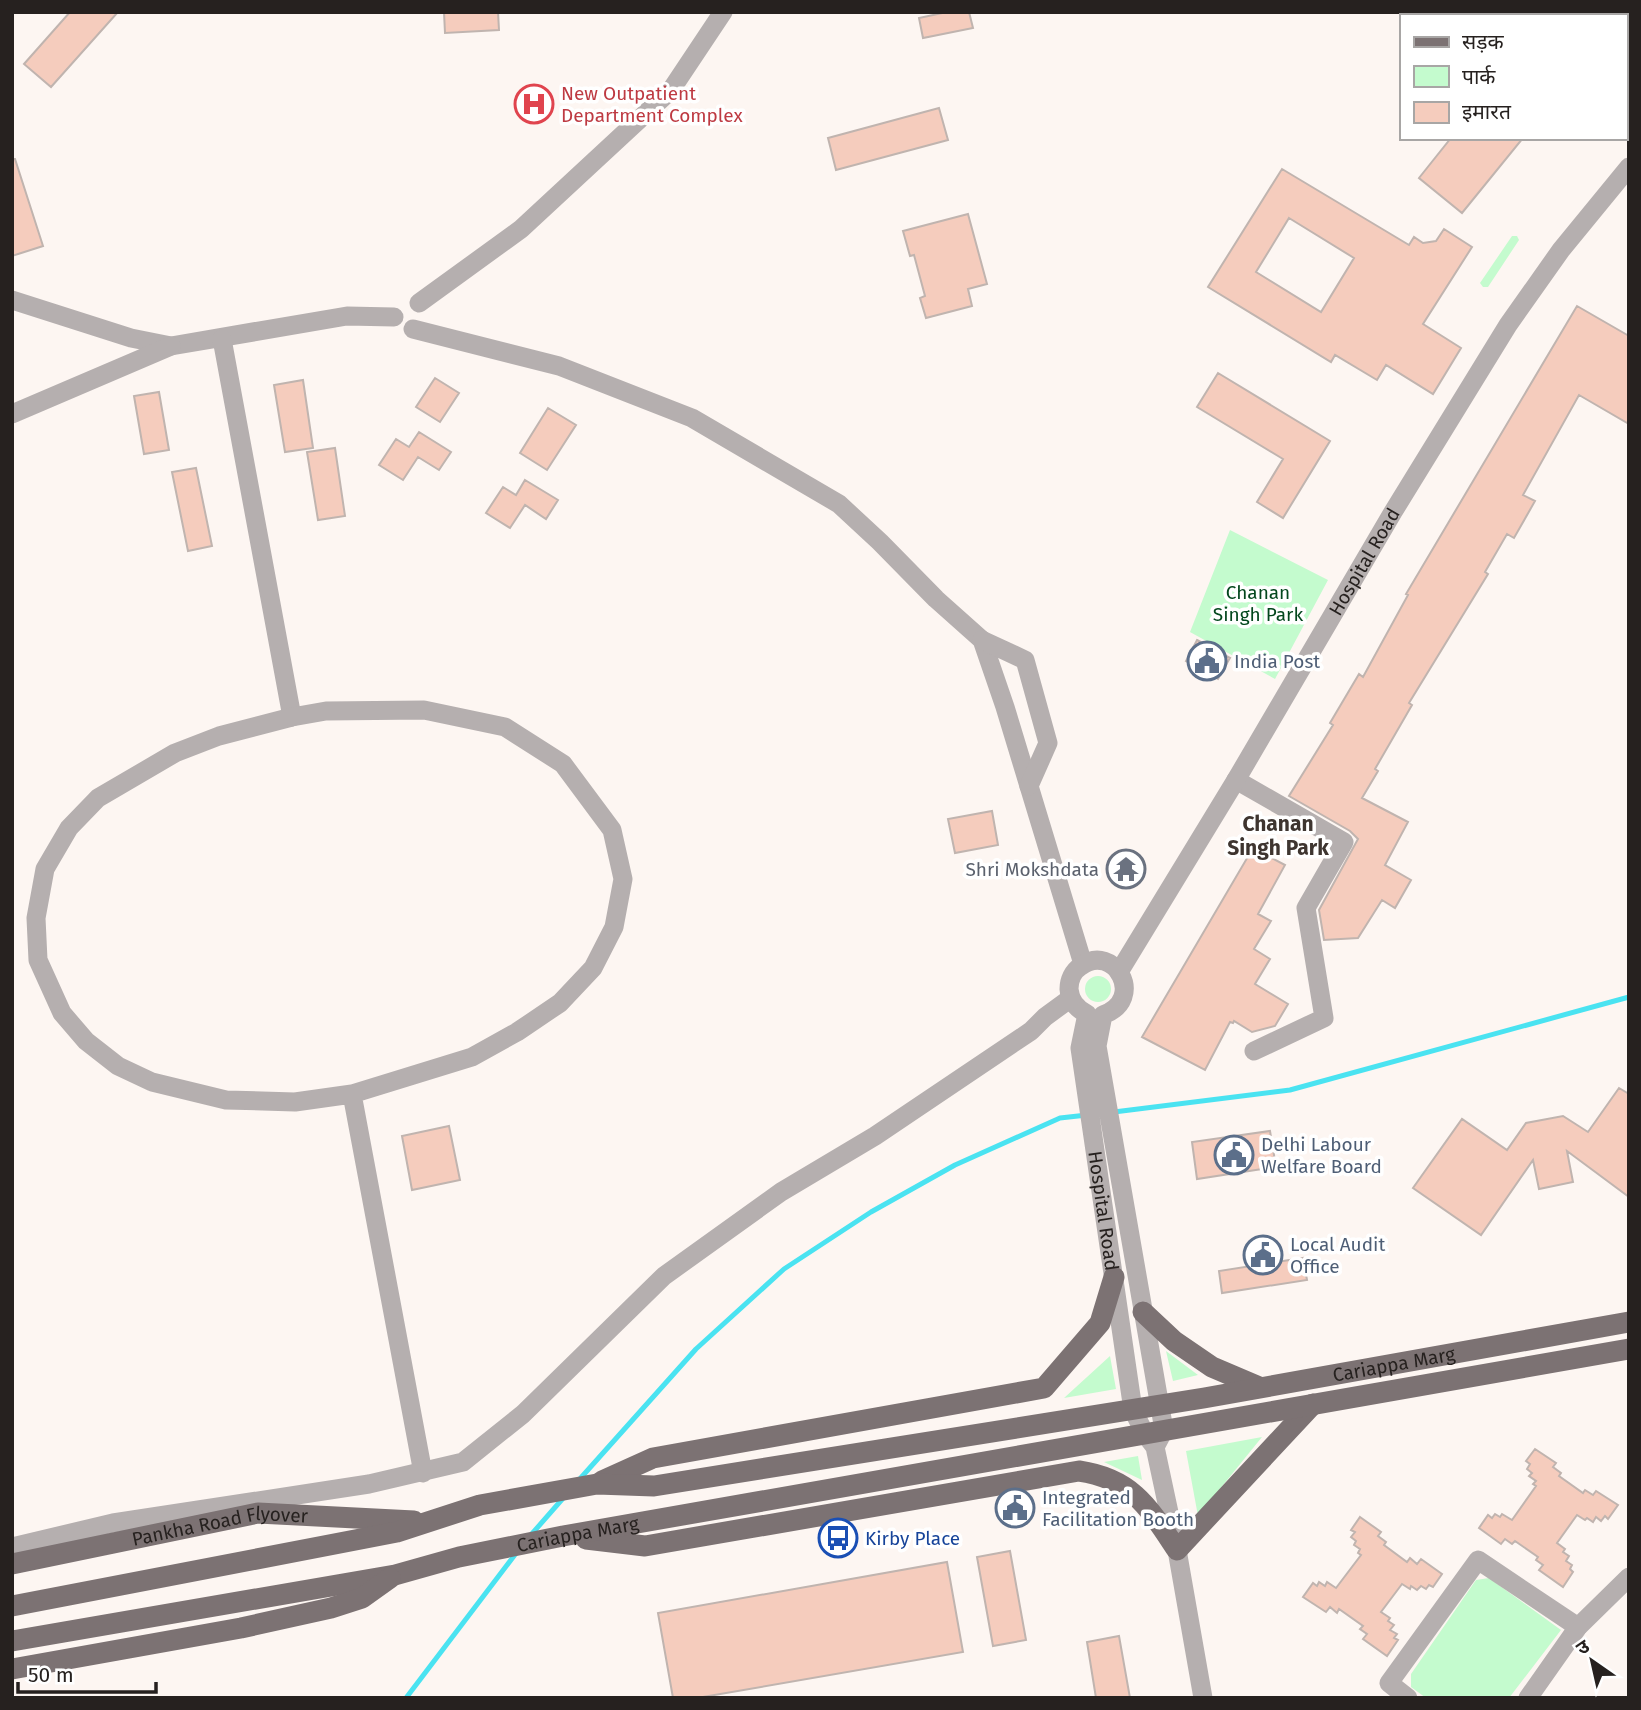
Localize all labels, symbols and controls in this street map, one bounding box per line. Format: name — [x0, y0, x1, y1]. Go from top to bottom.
legend — [1400, 14, 1627, 140]
text: सड़क — [1462, 29, 1504, 55]
text: पार्क — [1462, 64, 1496, 90]
place label: New Outpatient Department Complex — [561, 82, 743, 127]
hospital icon: New Outpatient Department Complex — [513, 83, 555, 125]
text: इमारत — [1462, 99, 1512, 125]
street label: Hospital Road — [1323, 504, 1404, 620]
park label: Chanan Singh Park — [1213, 581, 1303, 626]
public building icon: India Post — [1186, 640, 1228, 682]
place label: India Post — [1234, 650, 1320, 673]
district label: Chanan Singh Park — [1227, 811, 1329, 861]
temple icon: Shri Mokshdata — [1105, 848, 1147, 890]
place label: Shri Mokshdata — [966, 858, 1099, 881]
place label: Delhi Labour Welfare Board — [1261, 1133, 1382, 1178]
public building icon: Delhi Labour Welfare Board — [1213, 1134, 1255, 1176]
street label: Hospital Road — [1084, 1149, 1124, 1272]
place label: Local Audit Office — [1290, 1233, 1385, 1278]
public building icon: Local Audit Office — [1242, 1234, 1284, 1276]
street label: Cariappa Marg — [1331, 1342, 1457, 1386]
place label: Integrated Facilitation Booth — [1042, 1486, 1194, 1531]
public building icon: Integrated Facilitation Booth — [994, 1487, 1036, 1529]
street label: Pankha Road Flyover — [130, 1501, 309, 1550]
street label: Cariappa Marg — [515, 1511, 641, 1557]
bus stop icon: Kirby Place — [817, 1517, 859, 1559]
place label: Kirby Place — [865, 1527, 960, 1550]
north arrow — [1557, 1626, 1627, 1696]
text: उ — [1572, 1634, 1595, 1660]
scale bar — [18, 1650, 156, 1694]
text: 50 m — [28, 1662, 74, 1688]

